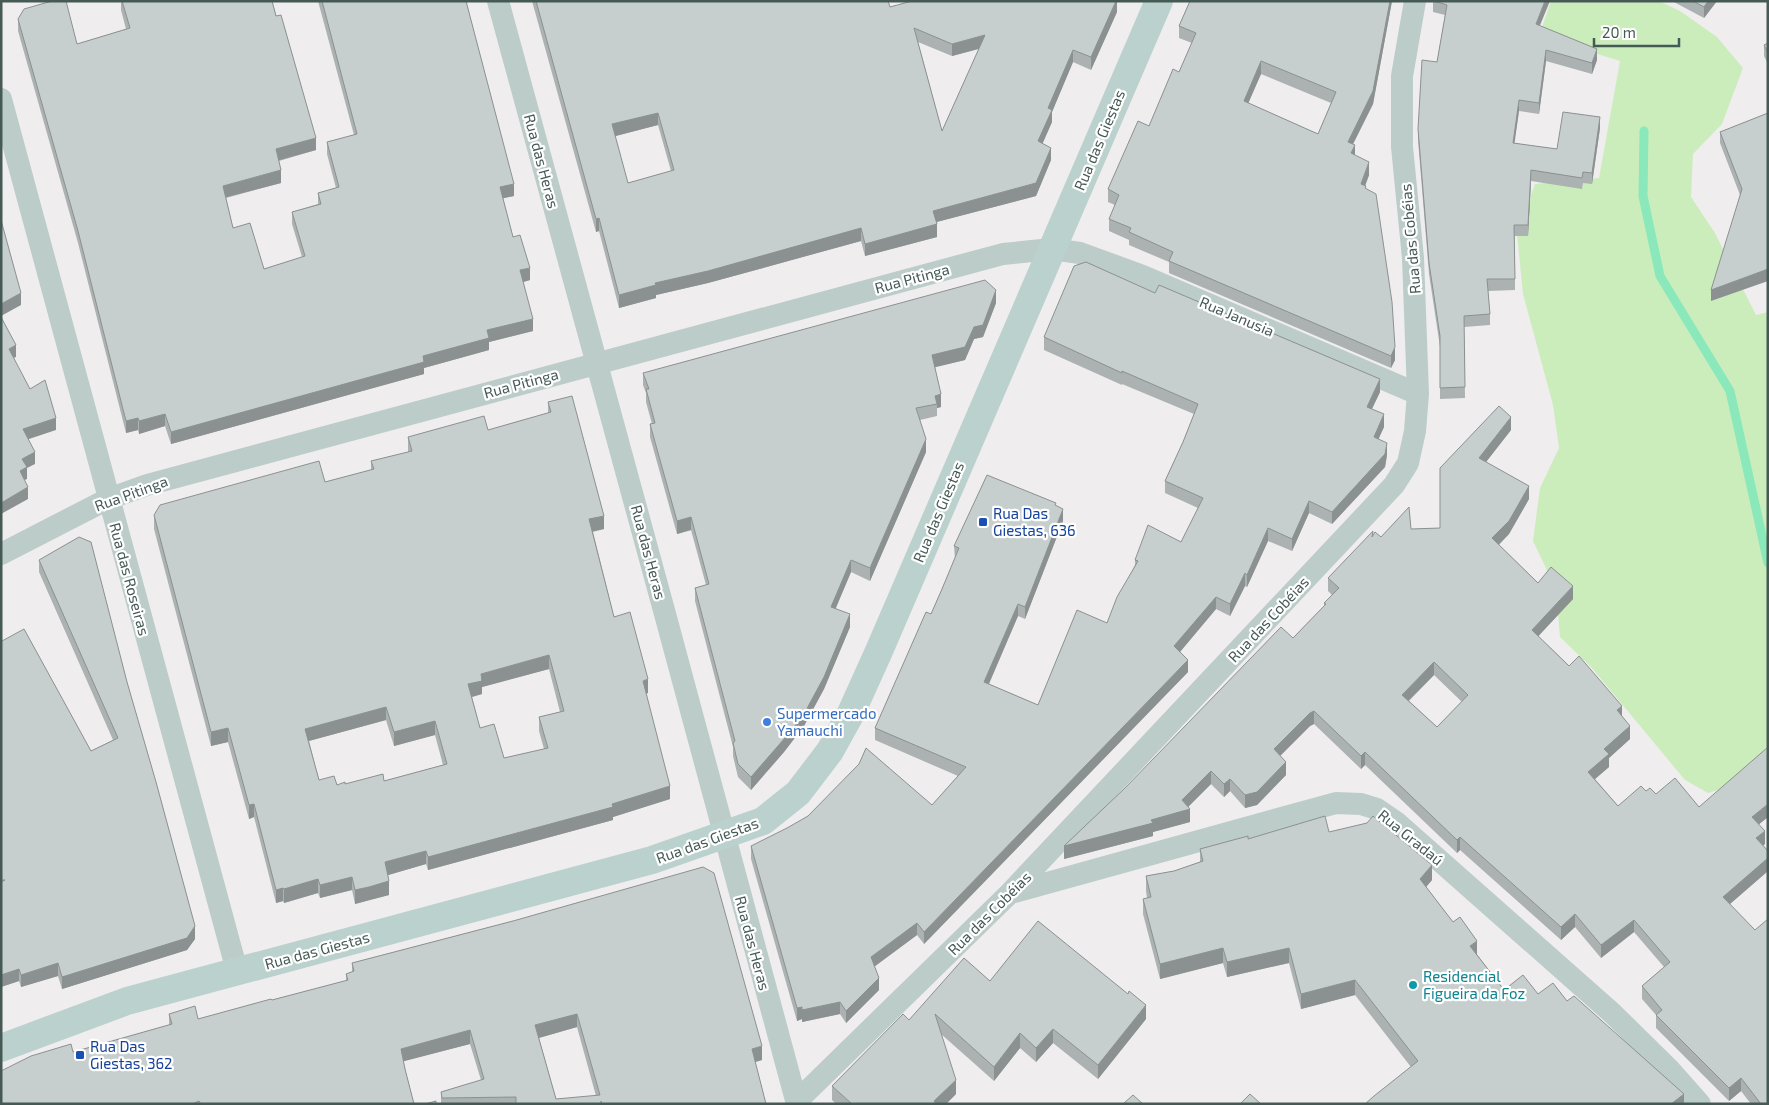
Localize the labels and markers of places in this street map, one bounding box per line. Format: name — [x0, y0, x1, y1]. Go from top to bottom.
place label: Rua Das Giestas, 636 — [993, 504, 1076, 539]
marker: Rua Das Giestas, 636 — [977, 516, 989, 528]
place label: Supermercado Yamauchi — [777, 704, 876, 739]
marker: Supermercado Yamauchi — [761, 716, 773, 728]
place label: Residencial Figueira da Foz — [1423, 967, 1525, 1002]
marker: Residencial Figueira da Foz — [1407, 979, 1419, 991]
place label: Rua Das Giestas, 362 — [90, 1037, 173, 1072]
marker: Rua Das Giestas, 362 — [74, 1049, 86, 1061]

